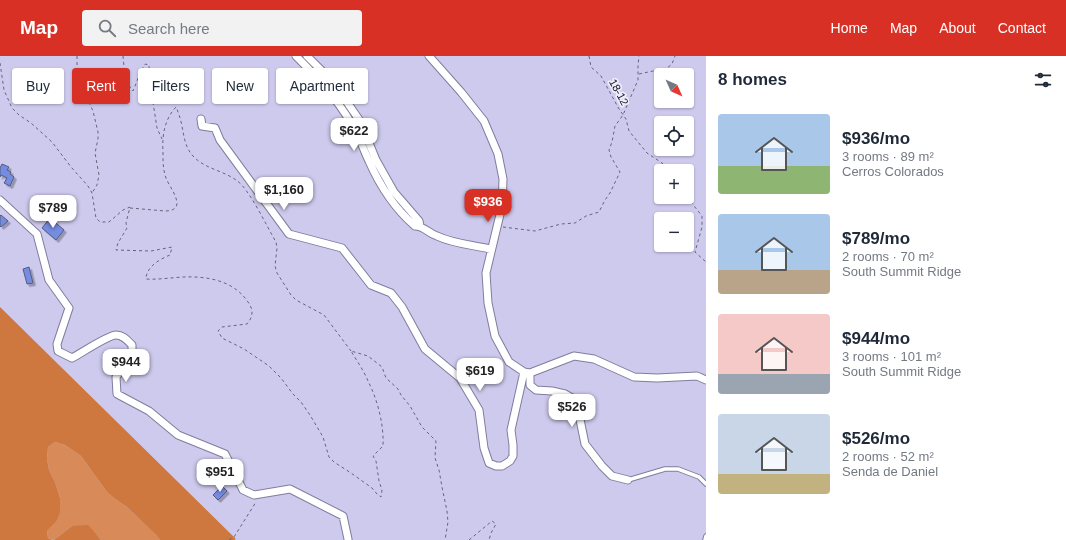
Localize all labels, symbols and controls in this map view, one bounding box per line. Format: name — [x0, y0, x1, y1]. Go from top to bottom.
search box — [82, 10, 362, 46]
text: Map — [20, 17, 58, 38]
icon: search — [96, 17, 118, 39]
text: Search here — [128, 20, 210, 37]
text: Home — [831, 20, 868, 36]
text: Map — [890, 20, 917, 36]
text: About — [939, 20, 976, 36]
text: Contact — [998, 20, 1046, 36]
chip: Buy — [12, 68, 64, 104]
chip: Rent — [72, 68, 130, 104]
chip: Filters — [138, 68, 204, 104]
chip: New — [212, 68, 268, 104]
chip: Apartment — [276, 68, 368, 104]
north arrow — [654, 68, 694, 108]
map controls — [654, 68, 694, 252]
icon: filters — [1032, 69, 1054, 91]
text: 8 homes — [718, 70, 787, 89]
street label: 18-12 — [607, 77, 631, 107]
button: locate — [654, 116, 694, 156]
pin: $622 — [330, 118, 378, 152]
text: $622 — [340, 123, 368, 138]
text: $936/mo — [842, 129, 910, 148]
icon: home — [750, 130, 798, 178]
text: 3 rooms · 89 m² — [842, 149, 934, 164]
button: + — [654, 164, 694, 204]
text: Cerros Colorados — [842, 164, 944, 179]
pin: $1,160 — [251, 177, 317, 211]
text: $1,160 — [264, 182, 304, 197]
pin: $936 — [464, 189, 512, 223]
text: $936 — [474, 194, 502, 209]
pin: $789 — [29, 195, 77, 229]
text: $789 — [39, 200, 67, 215]
button: − — [654, 212, 694, 252]
text: $789/mo — [842, 229, 910, 248]
icon: home — [750, 230, 798, 278]
text: 2 rooms · 70 m² — [842, 249, 934, 264]
text: South Summit Ridge — [842, 264, 961, 279]
text: $944/mo — [842, 329, 910, 348]
icon: home — [750, 330, 798, 378]
pin: $944 — [102, 349, 150, 383]
text: 3 rooms · 101 m² — [842, 349, 941, 364]
text: $944 — [112, 354, 140, 369]
pin: $619 — [456, 358, 504, 392]
text: $619 — [466, 363, 494, 378]
text: South Summit Ridge — [842, 364, 961, 379]
pin: $526 — [548, 394, 596, 428]
text: $526 — [558, 399, 586, 414]
text: $526/mo — [842, 429, 910, 448]
icon: home — [750, 430, 798, 478]
text: 2 rooms · 52 m² — [842, 449, 934, 464]
pin: $951 — [196, 459, 244, 493]
text: $951 — [206, 464, 234, 479]
text: Senda de Daniel — [842, 464, 938, 479]

